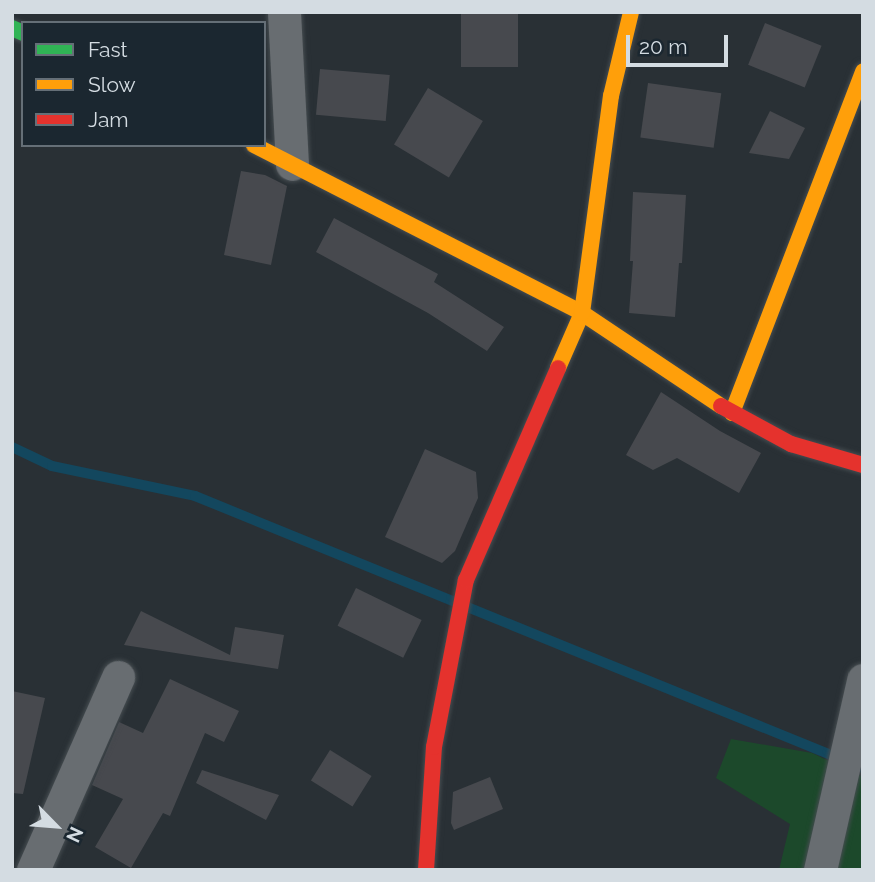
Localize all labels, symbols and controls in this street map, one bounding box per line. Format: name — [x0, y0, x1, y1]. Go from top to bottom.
legend — [21, 21, 266, 147]
scale bar — [630, 21, 732, 65]
text: 20 m — [639, 34, 687, 59]
text: Fast — [88, 37, 128, 62]
text: Slow — [88, 72, 136, 97]
text: Jam — [88, 107, 129, 132]
north arrow — [21, 791, 91, 861]
text: N — [62, 824, 88, 846]

